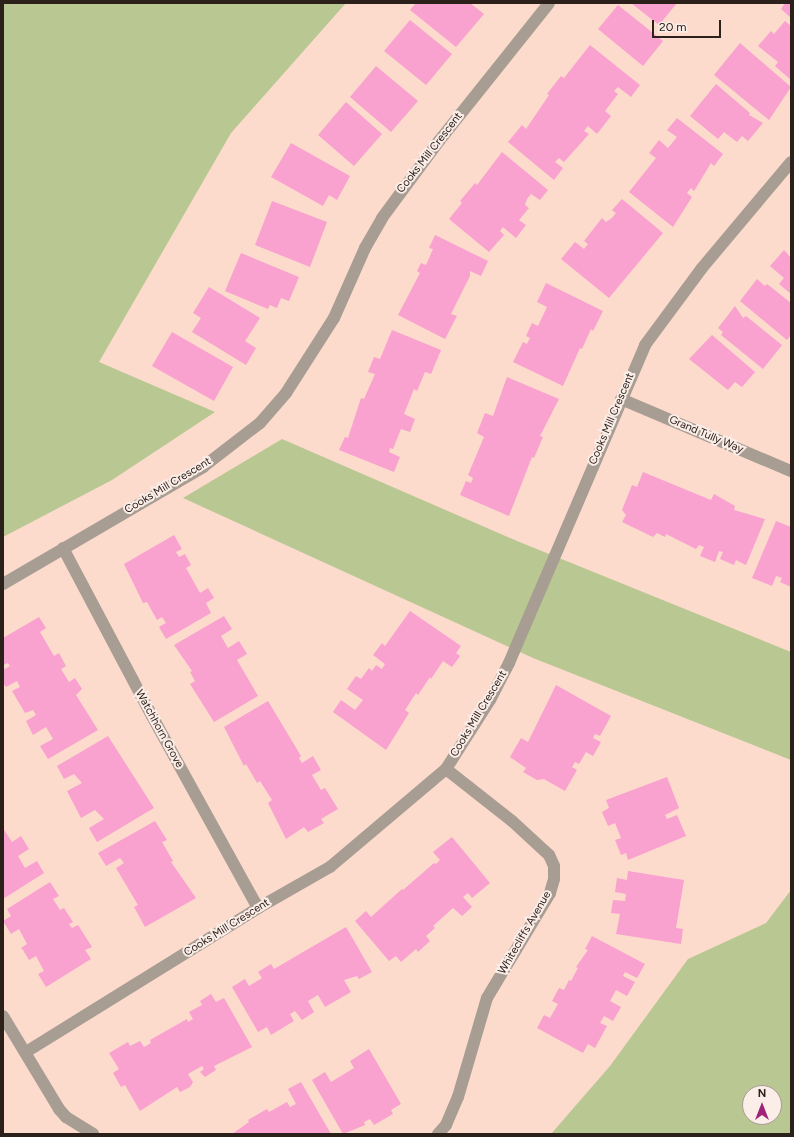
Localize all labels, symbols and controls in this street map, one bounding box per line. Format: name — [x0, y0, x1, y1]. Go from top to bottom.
scale bar — [654, 12, 723, 38]
text: 20 m — [659, 20, 687, 34]
street label: Cooks Mill Crescent — [395, 110, 465, 196]
street label: Cooks Mill Crescent — [587, 371, 637, 467]
street label: Grand Tully Way — [667, 413, 745, 457]
street label: Cooks Mill Crescent — [122, 455, 214, 517]
street label: Cooks Mill Crescent — [448, 668, 510, 760]
street label: Watchhorn Grove — [132, 688, 186, 770]
street label: Whitecliffs Avenue — [496, 889, 554, 977]
street label: Cooks Mill Crescent — [182, 896, 272, 960]
north arrow — [742, 1085, 782, 1125]
text: N — [758, 1087, 766, 1100]

